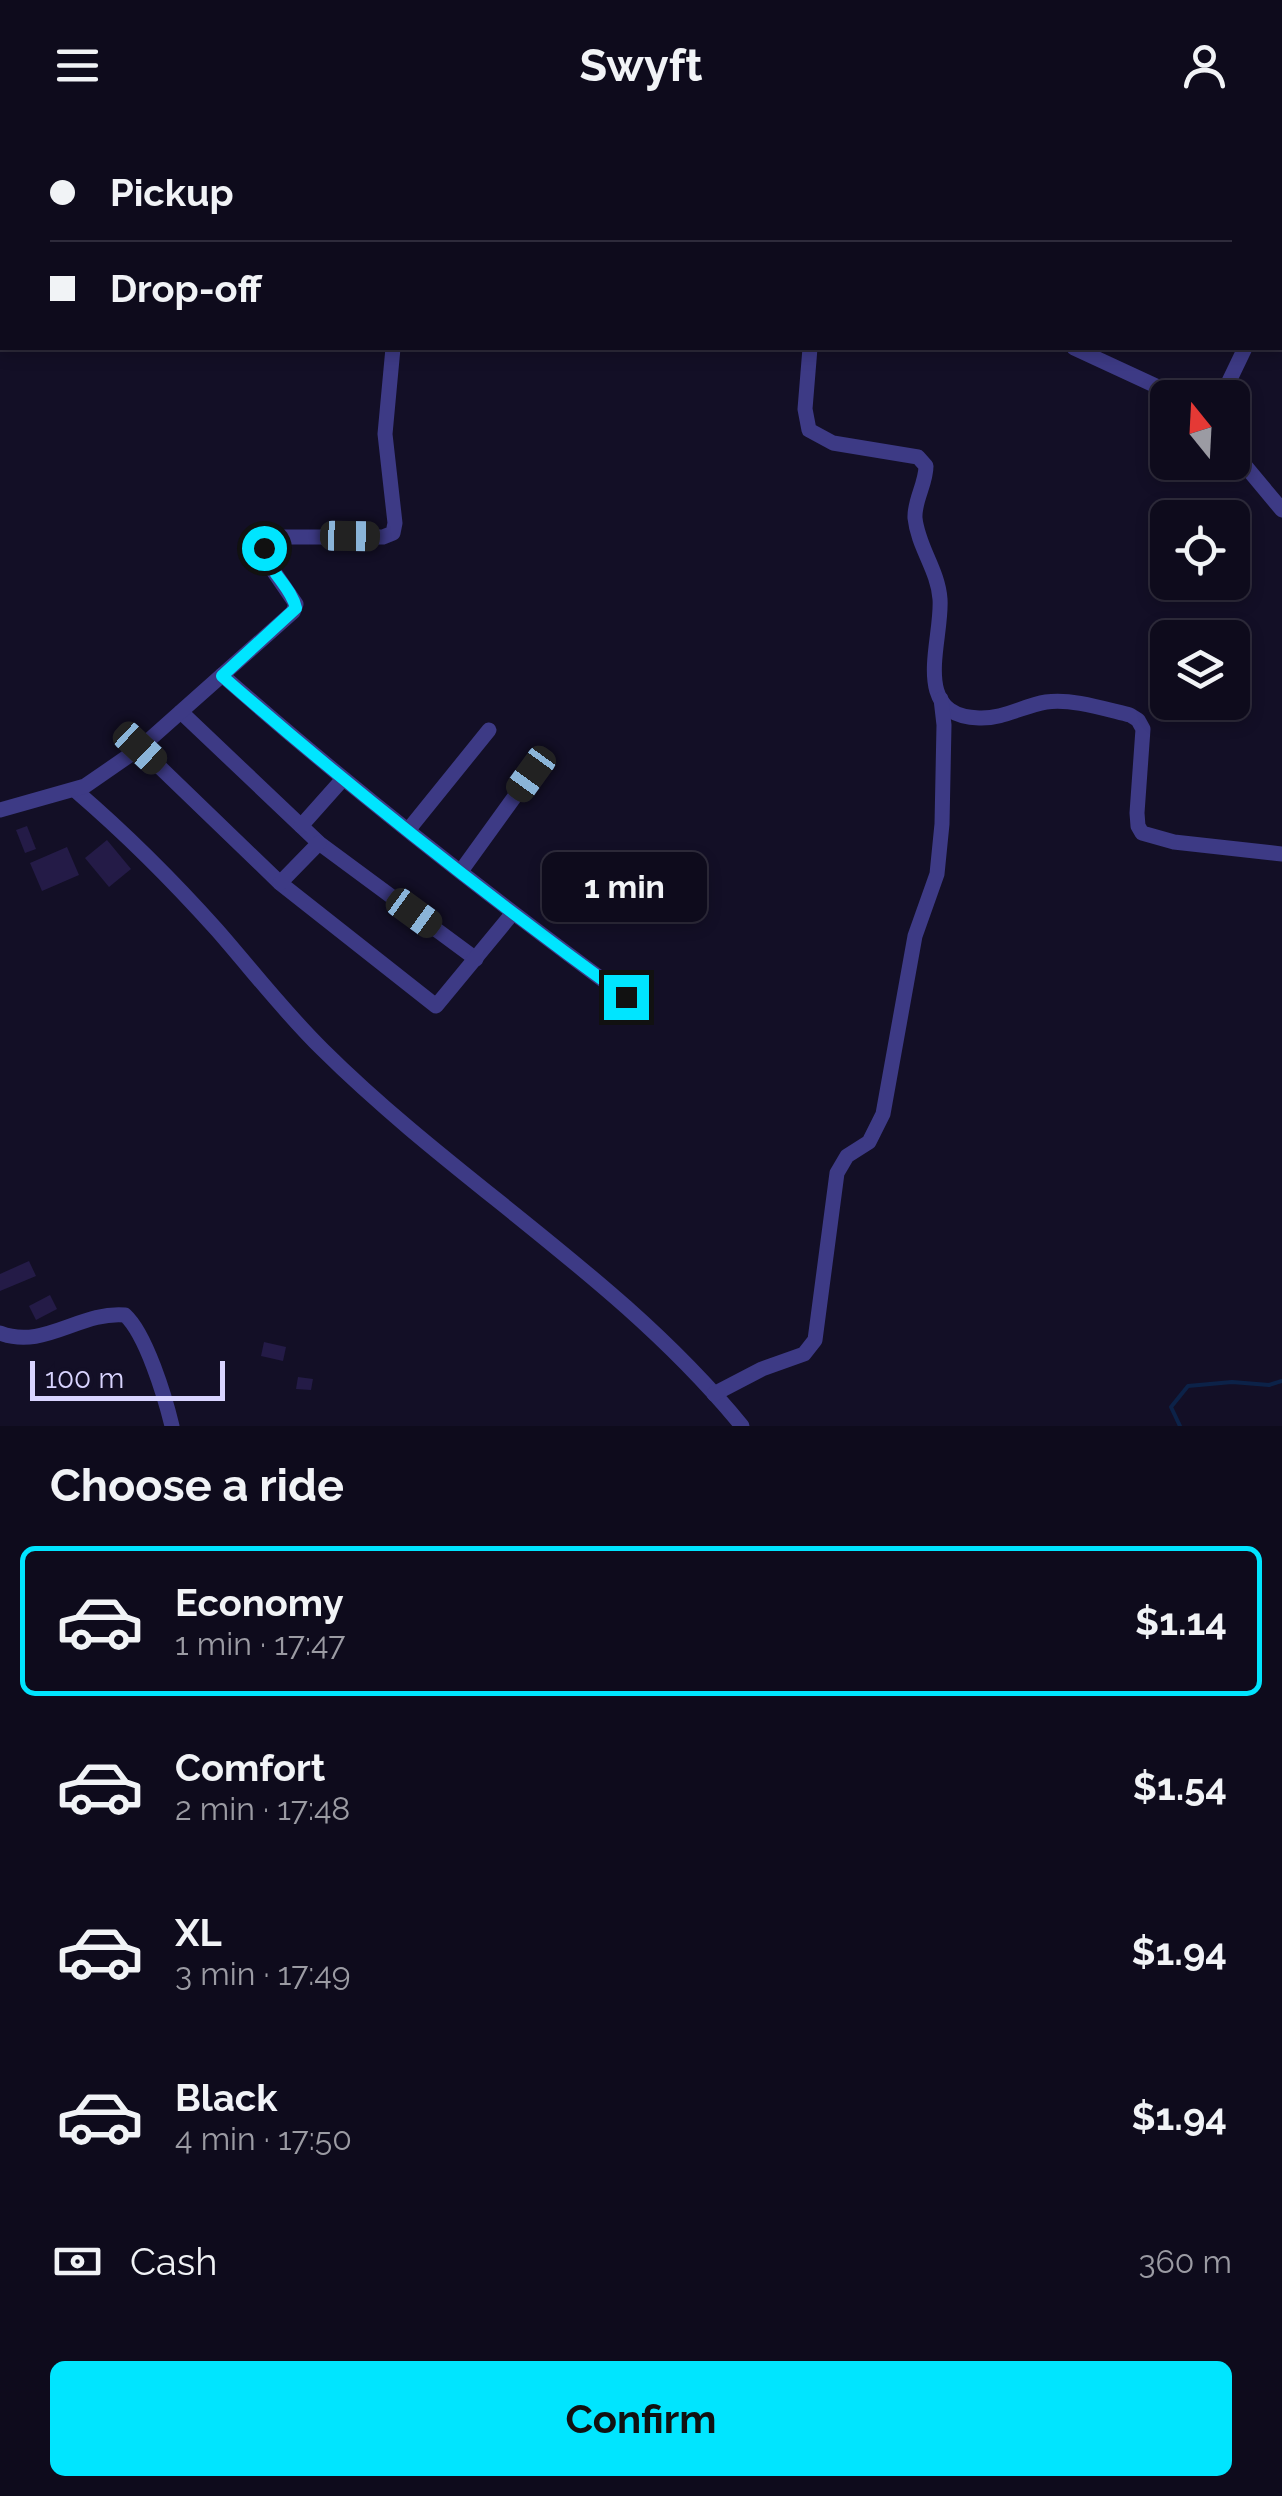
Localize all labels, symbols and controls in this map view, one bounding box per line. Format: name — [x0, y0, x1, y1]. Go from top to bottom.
icon: menu — [50, 38, 105, 93]
icon: person — [1177, 38, 1232, 93]
text: Swyft — [579, 39, 703, 92]
text: Pickup — [110, 170, 234, 215]
text: Drop-off — [110, 266, 262, 311]
north arrow — [1150, 380, 1250, 480]
map controls — [1150, 380, 1250, 720]
button: locate — [1150, 500, 1250, 600]
car — [320, 520, 380, 552]
route start — [242, 526, 287, 571]
button: layers — [1150, 620, 1250, 720]
car — [108, 717, 172, 779]
car — [501, 741, 561, 807]
callout: 1 min — [544, 852, 708, 922]
text: 1 min — [584, 868, 665, 905]
car — [381, 883, 447, 943]
route end — [604, 975, 649, 1020]
scale bar — [30, 1356, 225, 1400]
text: 100 m — [45, 1362, 124, 1395]
text: Choose a ride — [50, 1459, 344, 1512]
icon: car — [55, 1576, 145, 1666]
text: Economy — [175, 1580, 344, 1625]
text: $1.14 — [1135, 1599, 1227, 1644]
text: 1 min · 17:47 — [175, 1625, 345, 1662]
icon: car — [55, 1741, 145, 1831]
text: Comfort — [175, 1745, 325, 1790]
text: $1.54 — [1133, 1764, 1227, 1809]
text: 2 min · 17:48 — [175, 1790, 350, 1827]
icon: car — [55, 1906, 145, 1996]
text: XL — [175, 1910, 222, 1955]
text: $1.94 — [1132, 1929, 1227, 1974]
text: 3 min · 17:49 — [175, 1955, 351, 1992]
icon: car — [55, 2071, 145, 2161]
text: Black — [175, 2075, 277, 2120]
text: $1.94 — [1132, 2094, 1227, 2139]
text: 4 min · 17:50 — [175, 2120, 352, 2157]
icon: cash — [50, 2234, 105, 2289]
text: Cash — [130, 2239, 217, 2284]
text: 360 m — [1138, 2243, 1232, 2280]
button: Confirm — [50, 2361, 1232, 2476]

